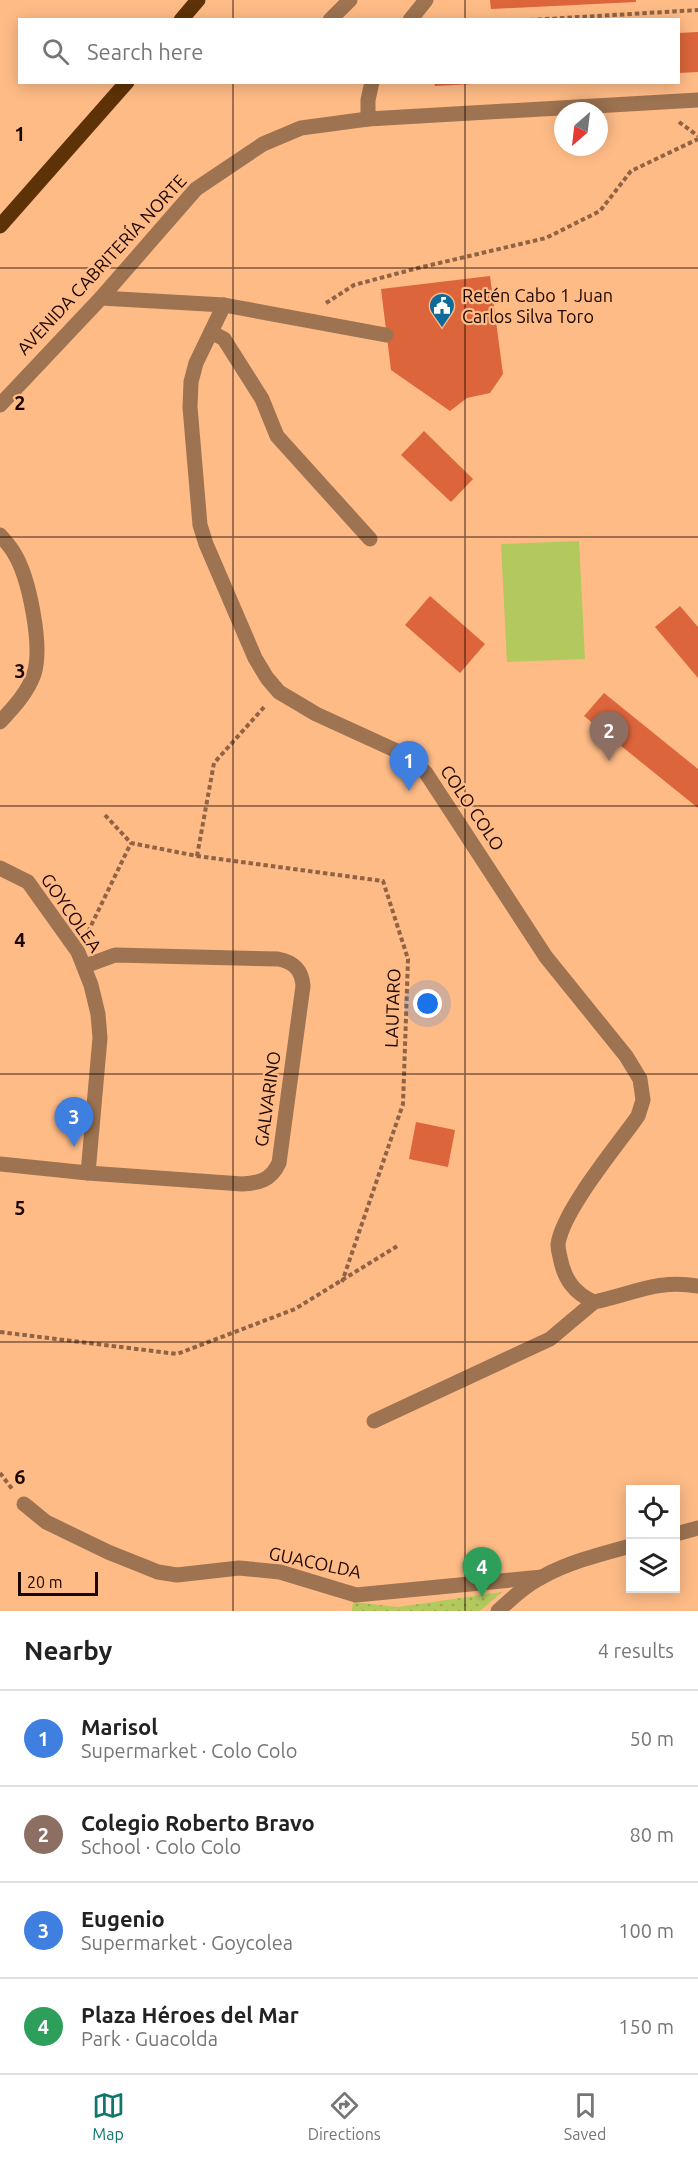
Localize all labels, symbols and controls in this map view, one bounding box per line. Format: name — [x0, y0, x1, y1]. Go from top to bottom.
search box — [18, 18, 680, 84]
icon: search — [39, 35, 72, 68]
text: Search here — [87, 39, 203, 64]
north arrow — [554, 102, 608, 156]
text: 1 — [14, 122, 26, 145]
street label: AVENIDA CABRITERÍA NORTE — [12, 170, 190, 358]
place label: Retén Cabo 1 Juan Carlos Silva Toro — [462, 285, 613, 326]
public building icon: Retén Cabo 1 Juan Carlos Silva Toro — [427, 291, 457, 329]
text: 2 — [14, 391, 26, 414]
text: 3 — [14, 659, 26, 682]
pin: 2 — [590, 712, 628, 761]
pin: 1 — [390, 742, 428, 791]
street label: COLO COLO — [437, 761, 509, 854]
street label: GOYCOLEA — [37, 869, 106, 956]
text: 4 — [14, 928, 26, 951]
street label: LAUTARO — [381, 968, 403, 1048]
your location — [413, 989, 442, 1018]
street label: GALVARINO — [250, 1050, 284, 1148]
pin: 3 — [54, 1098, 94, 1147]
text: 5 — [14, 1196, 26, 1219]
text: 6 — [14, 1465, 26, 1488]
map controls — [626, 1485, 680, 1593]
button: locate — [626, 1485, 680, 1539]
button: layers — [626, 1539, 680, 1593]
street label: GUACOLDA — [267, 1542, 364, 1582]
pin: 4 — [462, 1548, 502, 1597]
scale bar — [18, 1569, 98, 1596]
text: 20 m — [27, 1573, 63, 1591]
text: Nearby — [24, 1636, 112, 1665]
text: 4 results — [598, 1639, 674, 1662]
text: Marisol — [81, 1714, 158, 1739]
text: 1 — [38, 1727, 49, 1750]
text: 50 m — [630, 1727, 674, 1750]
text: Supermarket · Colo Colo — [81, 1739, 297, 1762]
text: Colegio Roberto Bravo — [81, 1810, 315, 1835]
text: 2 — [38, 1823, 49, 1846]
text: 80 m — [630, 1823, 674, 1846]
text: School · Colo Colo — [81, 1835, 241, 1858]
text: Eugenio — [81, 1906, 165, 1931]
text: 3 — [38, 1919, 49, 1942]
text: 100 m — [618, 1919, 674, 1942]
text: Supermarket · Goycolea — [81, 1931, 293, 1954]
text: Plaza Héroes del Mar — [81, 2002, 299, 2027]
text: 4 — [38, 2015, 49, 2038]
text: 150 m — [618, 2015, 674, 2038]
text: Park · Guacolda — [81, 2027, 218, 2050]
tab: Map — [92, 2089, 125, 2143]
tab: Directions — [308, 2089, 381, 2143]
tab: Saved — [564, 2089, 606, 2143]

